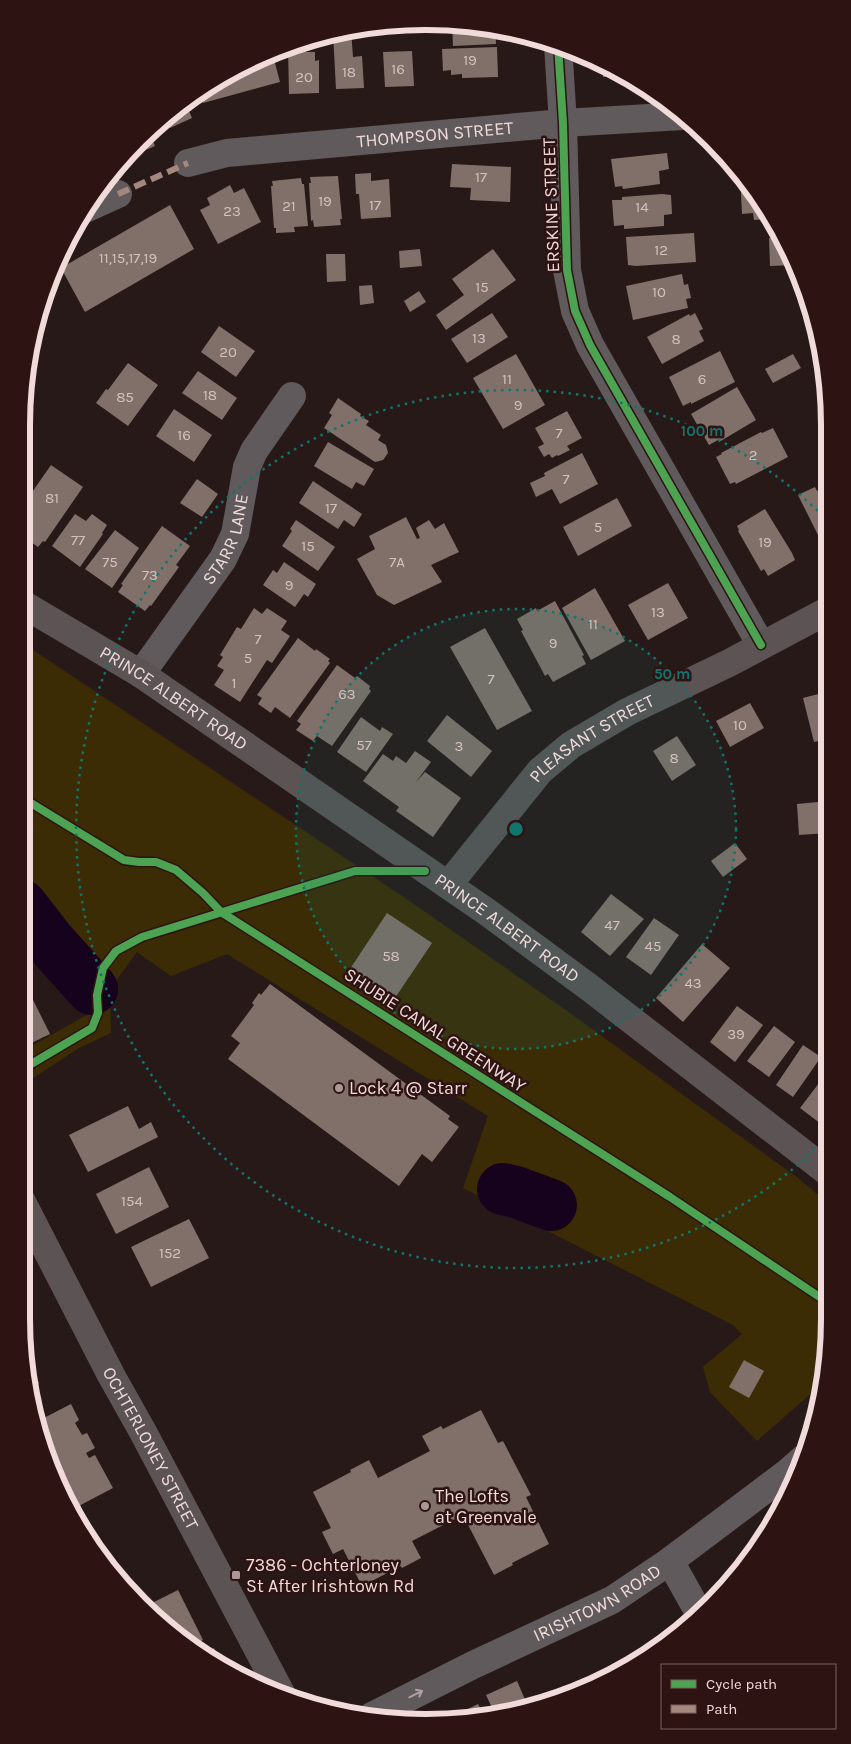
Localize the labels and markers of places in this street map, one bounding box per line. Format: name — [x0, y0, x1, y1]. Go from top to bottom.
centre of rings — [507, 820, 525, 838]
place label: Lock 4 @ Starr — [349, 1077, 468, 1099]
marker: Lock 4 @ Starr — [333, 1082, 345, 1094]
place label: The Lofts at Greenvale — [435, 1485, 537, 1528]
marker: The Lofts at Greenvale — [419, 1500, 431, 1512]
place label: 7386 - Ochterloney St After Irishtown Rd — [246, 1554, 415, 1597]
marker: 7386 - Ochterloney St After Irishtown Rd — [230, 1569, 242, 1581]

